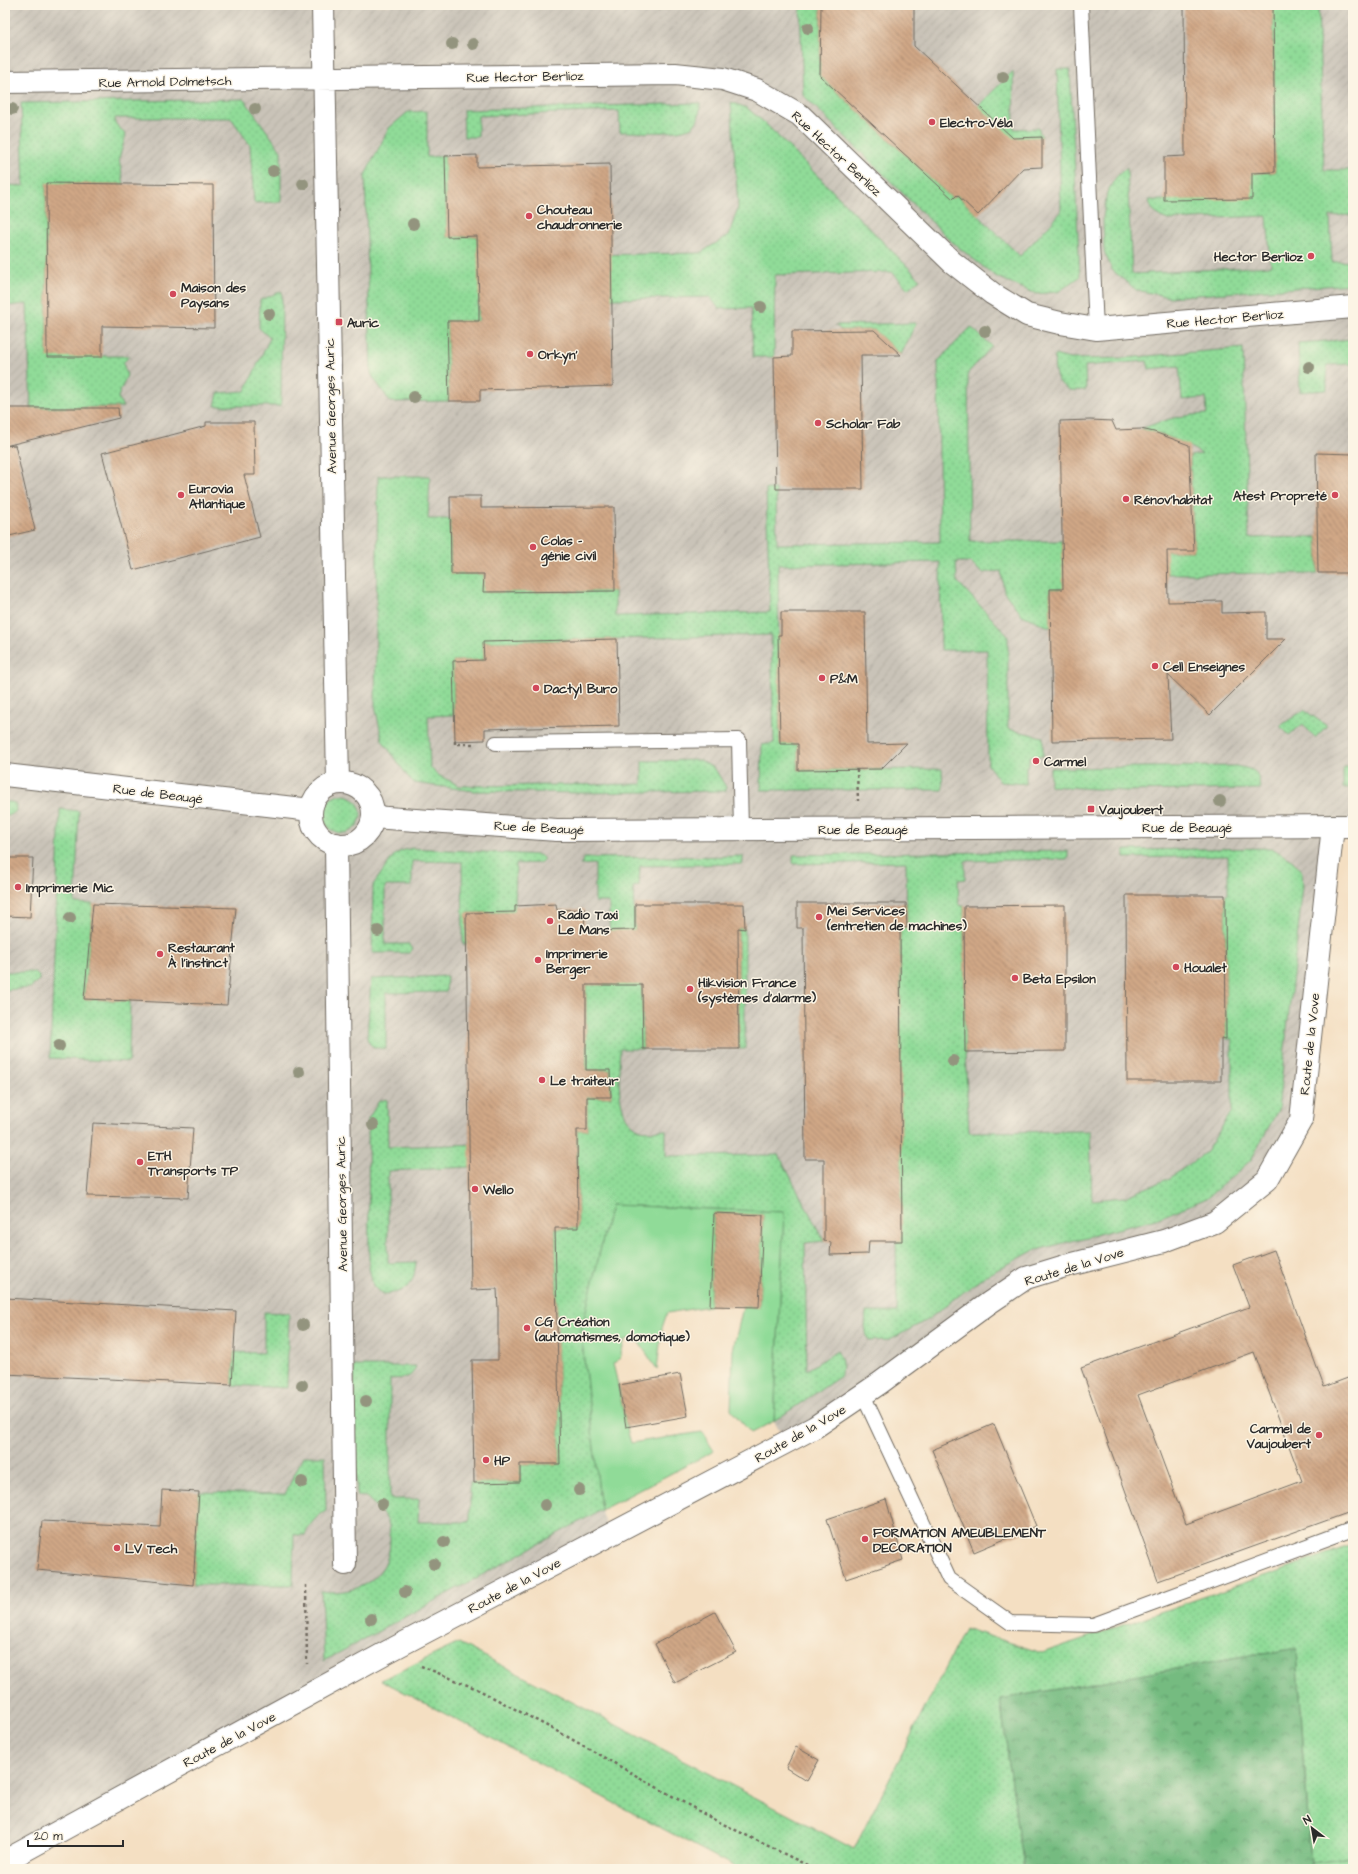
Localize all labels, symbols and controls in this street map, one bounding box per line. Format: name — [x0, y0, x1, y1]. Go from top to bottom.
street label: Rue Hector Berlioz — [466, 67, 584, 87]
street label: Rue Arnold Dolmetsch — [99, 72, 232, 92]
street label: Rue Hector Berlioz — [787, 107, 886, 201]
place label: Electro-Véla — [940, 114, 1013, 132]
marker: Electro-Véla — [927, 117, 937, 127]
place label: Chouteau chaudronnerie — [537, 201, 622, 234]
marker: Chouteau chaudronnerie — [524, 211, 534, 221]
place label: Hector Berlioz — [1214, 248, 1304, 266]
marker: Hector Berlioz — [1306, 251, 1316, 261]
place label: Maison des Paysans — [181, 279, 247, 313]
marker: Maison des Paysans — [168, 289, 178, 299]
street label: Rue Hector Berlioz — [1166, 305, 1285, 333]
place label: Auric — [347, 314, 380, 332]
marker: Auric — [334, 317, 344, 327]
street label: Avenue Georges Auric — [321, 338, 342, 474]
place label: Orkyn' — [538, 346, 578, 365]
marker: Orkyn' — [525, 349, 535, 359]
place label: Scholar Fab — [825, 415, 901, 433]
marker: Scholar Fab — [813, 418, 823, 428]
place label: Eurovia Atlantique — [189, 480, 245, 514]
place label: Atest Propreté — [1233, 487, 1327, 506]
marker: Eurovia Atlantique — [176, 490, 186, 500]
marker: Atest Propreté — [1330, 490, 1340, 500]
place label: Rénov'habitat — [1134, 491, 1213, 509]
marker: Rénov'habitat — [1121, 494, 1131, 504]
place label: Colas - génie civil — [541, 532, 596, 567]
marker: Colas - génie civil — [528, 542, 538, 552]
place label: Cell Enseignes — [1163, 658, 1245, 678]
marker: Cell Enseignes — [1150, 661, 1160, 671]
place label: P&M — [830, 670, 858, 688]
marker: P&M — [817, 673, 827, 683]
place label: Dactyl Buro — [544, 680, 618, 699]
marker: Dactyl Buro — [531, 683, 541, 693]
place label: Carmel — [1044, 753, 1086, 771]
marker: Carmel — [1031, 756, 1041, 766]
street label: Rue de Beaugé — [112, 780, 204, 809]
place label: Vaujoubert — [1098, 801, 1164, 820]
marker: Vaujoubert — [1086, 804, 1096, 814]
street label: Rue de Beaugé — [493, 817, 584, 840]
street label: Rue de Beaugé — [1142, 819, 1232, 838]
street label: Rue de Beaugé — [818, 821, 908, 840]
place label: Imprimerie Mic — [26, 879, 115, 898]
marker: Imprimerie Mic — [13, 882, 23, 892]
place label: Mei Services (entretien de machines) — [826, 902, 967, 935]
place label: Radio Taxi Le Mans — [558, 906, 619, 939]
marker: Mei Services (entretien de machines) — [814, 912, 824, 922]
marker: Radio Taxi Le Mans — [545, 916, 555, 926]
place label: Restaurant À l'instinct — [168, 939, 236, 972]
place label: Imprimerie Berger — [546, 945, 608, 980]
marker: Restaurant À l'instinct — [155, 949, 165, 959]
marker: Imprimerie Berger — [533, 955, 543, 965]
place label: Houalet — [1184, 959, 1227, 977]
marker: Houalet — [1171, 962, 1181, 972]
place label: Beta Epsilon — [1023, 970, 1096, 989]
marker: Beta Epsilon — [1010, 973, 1020, 983]
place label: Hikvision France (systèmes d'alarme) — [697, 974, 817, 1008]
marker: Hikvision France (systèmes d'alarme) — [685, 984, 695, 994]
street label: Route de la Vove — [1296, 992, 1324, 1096]
place label: Le traiteur — [550, 1072, 619, 1090]
marker: Le traiteur — [537, 1075, 547, 1085]
street label: Avenue Georges Auric — [332, 1136, 353, 1272]
place label: ETH Transports TP — [147, 1147, 239, 1181]
marker: ETH Transports TP — [135, 1157, 145, 1167]
place label: Wello — [482, 1181, 514, 1199]
marker: Wello — [470, 1184, 480, 1194]
street label: Route de la Vove — [1023, 1243, 1126, 1291]
place label: CG Création (automatismes, domotique) — [534, 1313, 690, 1347]
marker: CG Création (automatismes, domotique) — [522, 1323, 532, 1333]
street label: Route de la Vove — [752, 1400, 849, 1467]
place label: Carmel de Vaujoubert — [1246, 1420, 1312, 1454]
marker: Carmel de Vaujoubert — [1314, 1430, 1324, 1440]
place label: HP — [494, 1452, 511, 1470]
marker: HP — [481, 1455, 491, 1465]
place label: FORMATION AMEUBLEMENT DECORATION — [873, 1524, 1047, 1557]
marker: FORMATION AMEUBLEMENT DECORATION — [860, 1534, 870, 1544]
place label: LV Tech — [125, 1540, 178, 1558]
marker: LV Tech — [112, 1543, 122, 1553]
street label: Route de la Vove — [465, 1554, 564, 1618]
street label: Route de la Vove — [180, 1708, 279, 1772]
north arrow — [1292, 1808, 1332, 1848]
text: N — [1300, 1812, 1314, 1828]
scale bar — [28, 1822, 123, 1848]
text: 20 m — [34, 1828, 63, 1845]

